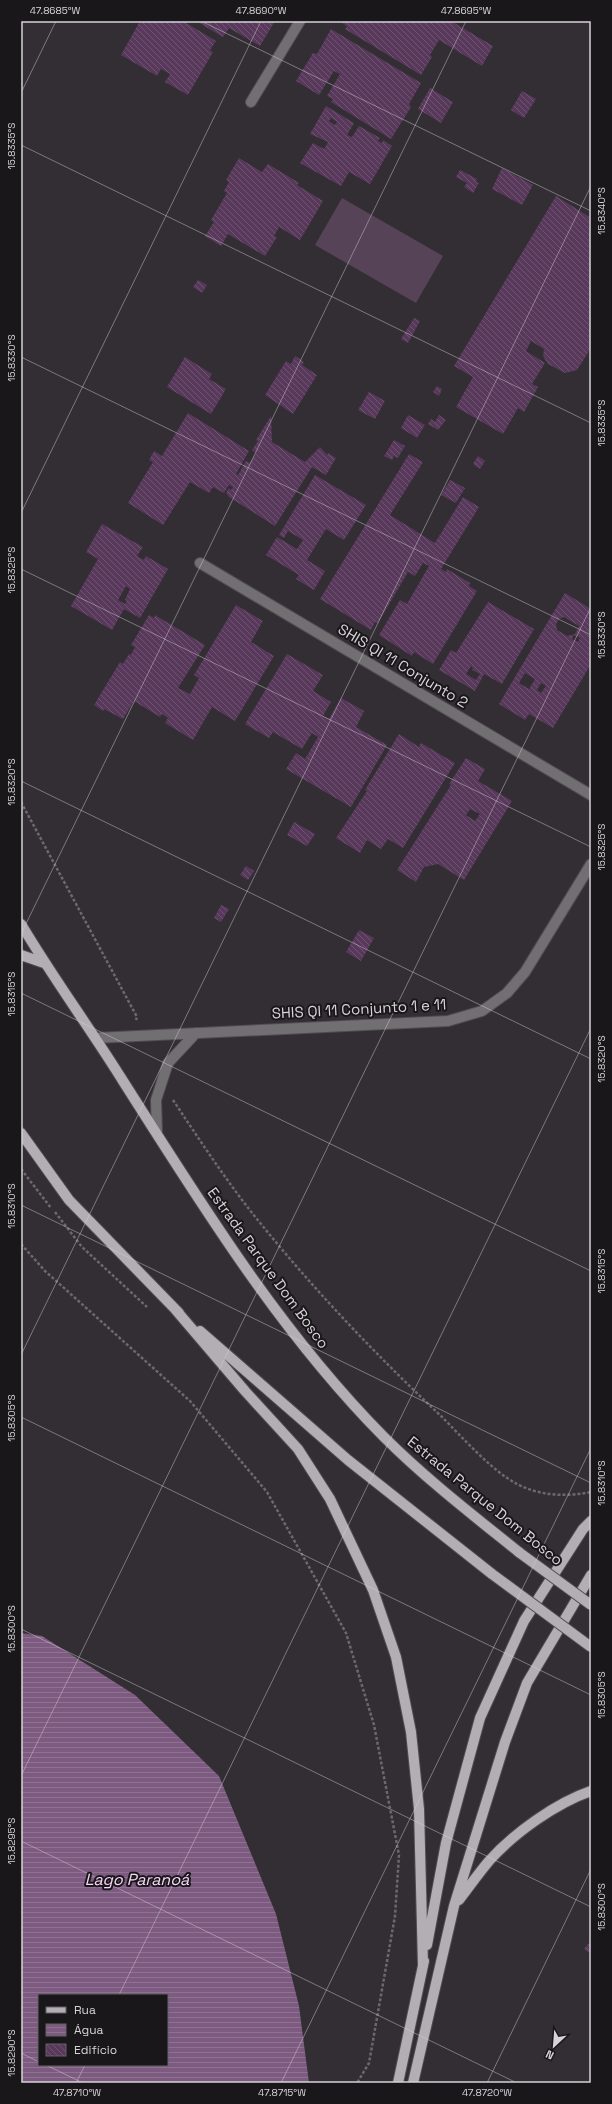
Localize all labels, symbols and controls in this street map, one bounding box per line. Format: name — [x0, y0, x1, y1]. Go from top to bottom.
text: 47.8685°W — [30, 4, 81, 17]
text: 47.8690°W — [236, 4, 287, 17]
text: 47.8695°W — [441, 4, 491, 17]
text: 15.8335°S — [5, 123, 18, 169]
text: 15.8340°S — [595, 187, 608, 235]
text: 15.8330°S — [5, 334, 18, 382]
text: 15.8335°S — [595, 400, 608, 446]
text: 15.8325°S — [5, 547, 18, 593]
text: 15.8330°S — [595, 611, 608, 659]
street label: SHIS QI 11 Conjunto 2 — [335, 619, 472, 712]
text: 15.8320°S — [5, 758, 18, 806]
text: 15.8325°S — [595, 824, 608, 870]
text: 15.8315°S — [5, 972, 18, 1016]
street label: SHIS QI 11 Conjunto 1 e 11 — [271, 994, 447, 1023]
text: 15.8320°S — [595, 1035, 608, 1083]
text: 15.8310°S — [5, 1183, 18, 1229]
street label: Estrada Parque Dom Bosco — [203, 1183, 333, 1352]
text: 15.8315°S — [595, 1249, 608, 1293]
text: 15.8305°S — [5, 1394, 18, 1442]
street label: Estrada Parque Dom Bosco — [404, 1432, 567, 1569]
text: 15.8310°S — [595, 1460, 608, 1506]
text: 15.8300°S — [5, 1605, 18, 1653]
text: 15.8305°S — [595, 1671, 608, 1719]
text: 15.8295°S — [5, 1818, 18, 1864]
water label: Lago Paranoá — [85, 1869, 190, 1890]
text: 15.8300°S — [595, 1883, 608, 1931]
legend — [38, 1994, 168, 2066]
text: Rua — [74, 2002, 96, 2018]
text: Água — [74, 2022, 104, 2038]
north arrow — [534, 2026, 574, 2066]
text: 15.8290°S — [5, 2029, 18, 2077]
text: Edifício — [74, 2042, 117, 2058]
text: N — [543, 2047, 556, 2063]
text: 47.8710°W — [53, 2086, 101, 2099]
text: 47.8715°W — [258, 2086, 306, 2099]
text: 47.8720°W — [462, 2086, 512, 2099]

